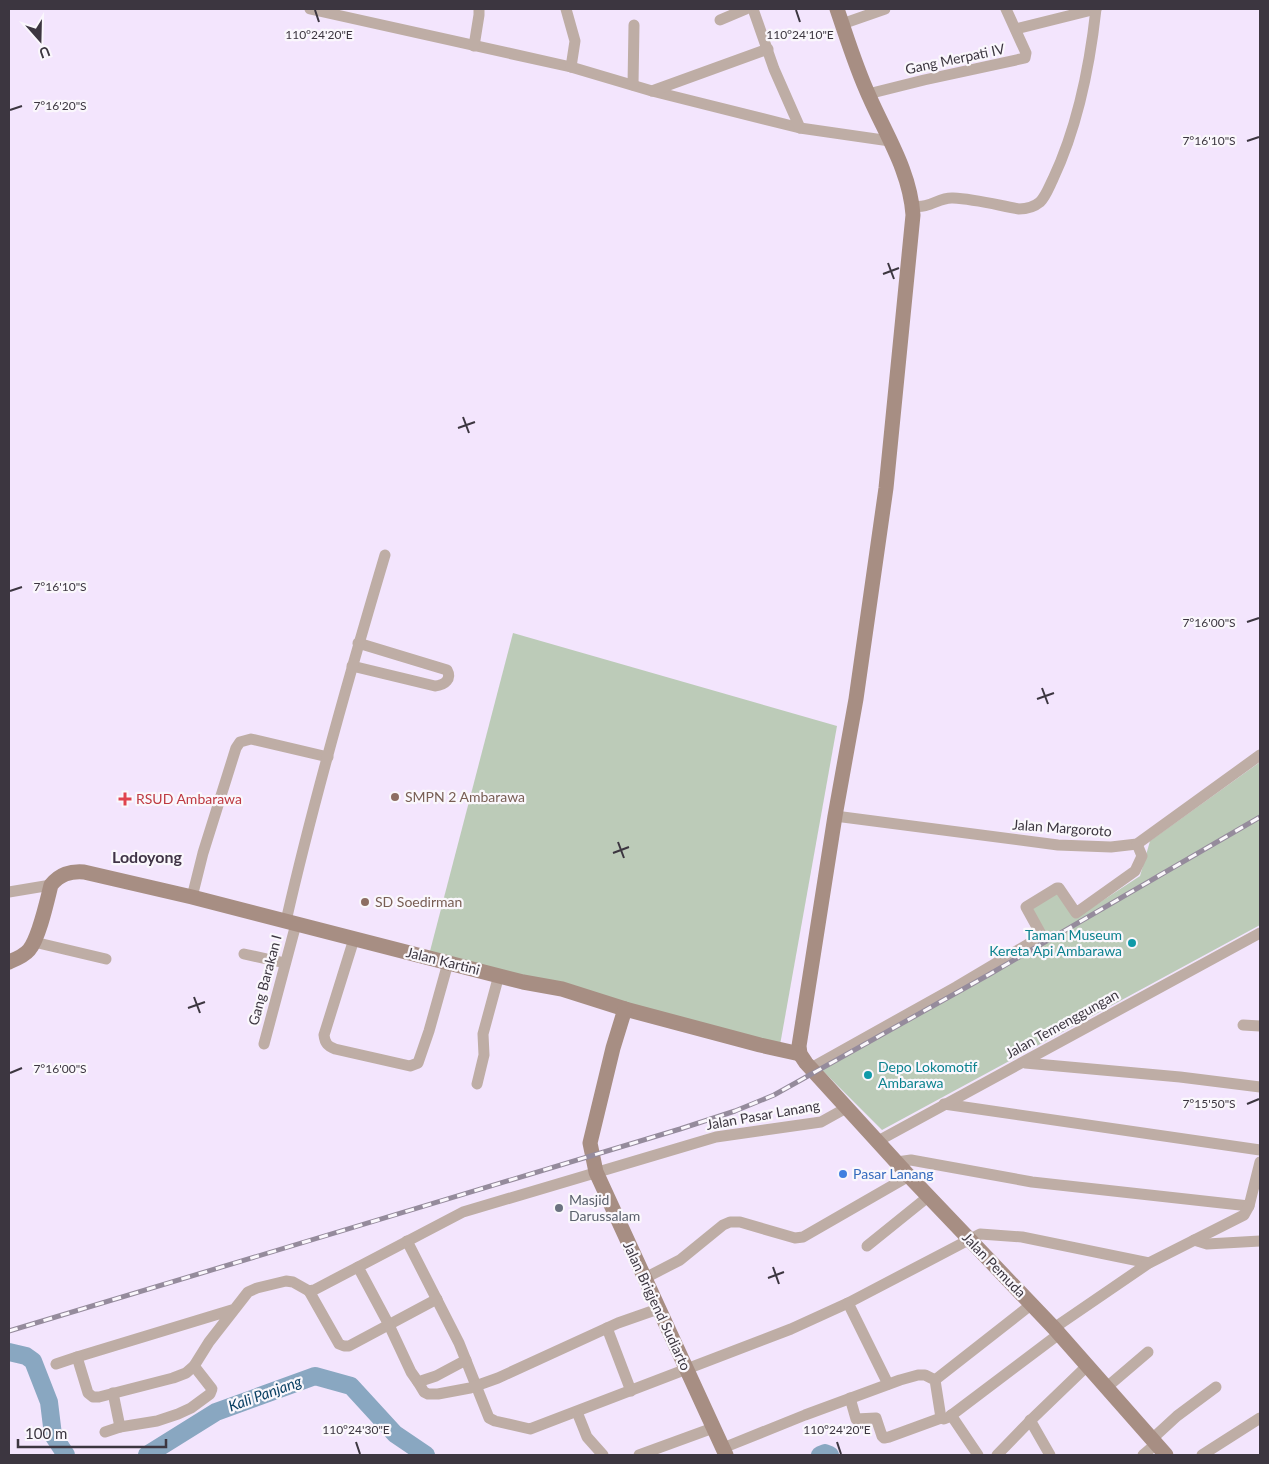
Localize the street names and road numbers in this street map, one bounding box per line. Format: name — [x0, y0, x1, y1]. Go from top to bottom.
street label: Gang Merpati IV — [904, 40, 1007, 77]
street label: Jalan Margoroto — [1012, 816, 1112, 839]
street label: Gang Barakan I — [244, 933, 285, 1027]
street label: Jalan Kartini — [405, 943, 482, 978]
street label: Jalan Temenggungan — [1002, 985, 1121, 1062]
street label: Jalan Pasar Lanang — [705, 1096, 821, 1133]
street label: Jalan Pemuda — [959, 1229, 1030, 1301]
street label: Jalan Brigjend Sudiarto — [620, 1239, 695, 1373]

